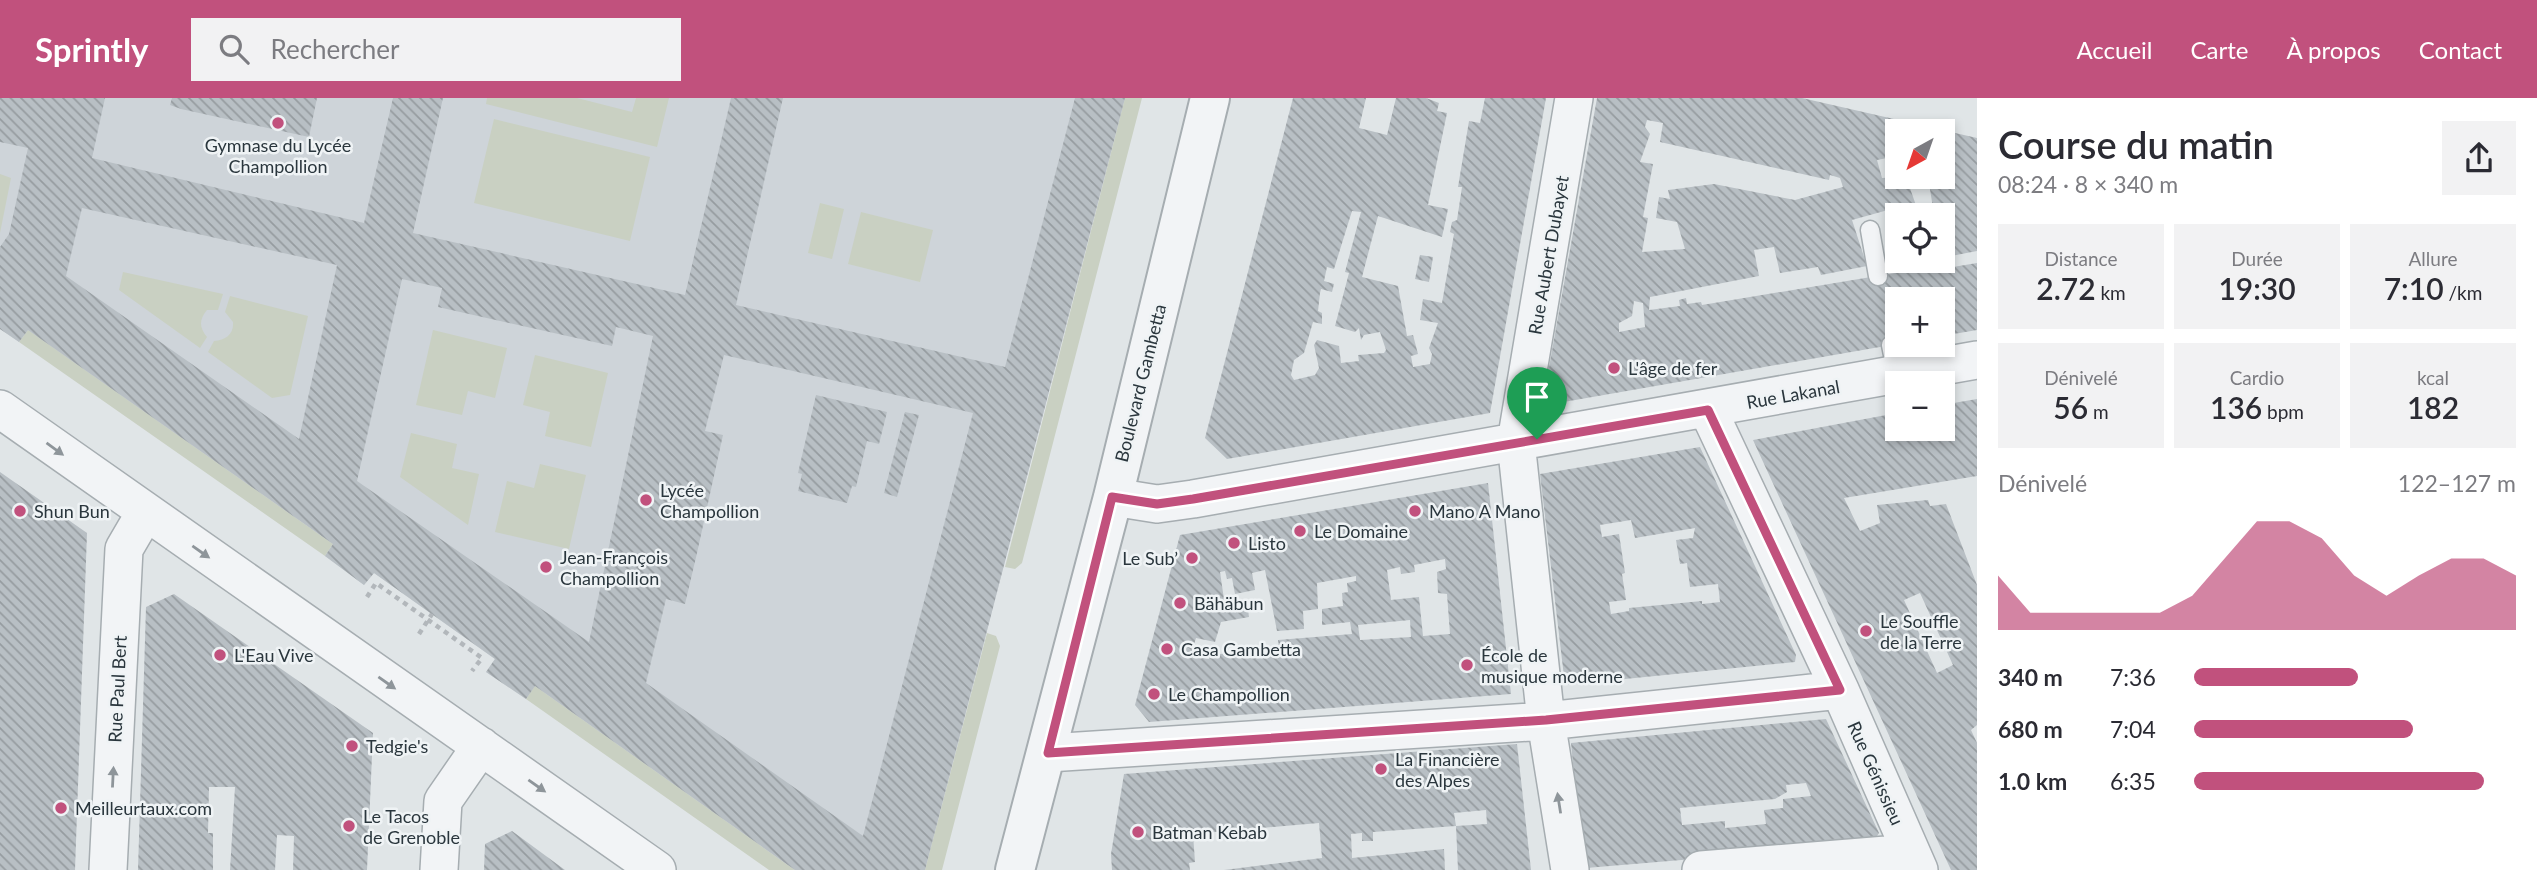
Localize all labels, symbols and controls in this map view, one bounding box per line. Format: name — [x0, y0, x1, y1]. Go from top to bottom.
search box — [191, 18, 681, 81]
text: Sprintly — [35, 29, 149, 69]
icon: search — [215, 30, 253, 68]
text: Rechercher — [271, 33, 399, 65]
text: Accueil — [2076, 35, 2152, 64]
text: Carte — [2190, 35, 2248, 64]
text: À propos — [2286, 35, 2381, 64]
text: Contact — [2419, 35, 2502, 64]
marker: Gymnase du Lycée Champollion — [270, 115, 286, 131]
north arrow — [1885, 119, 1955, 189]
map controls — [1885, 119, 1955, 441]
text: Course du matin — [1998, 121, 2274, 167]
button: share — [2442, 121, 2516, 195]
place label: Gymnase du Lycée Champollion — [205, 134, 351, 177]
text: 08:24 · 8 × 340 m — [1998, 170, 2178, 198]
street label: Rue Aubert Dubayet — [1523, 173, 1573, 336]
button: locate — [1885, 203, 1955, 273]
text: Distance — [2045, 247, 2117, 270]
text: Durée — [2231, 247, 2283, 270]
text: Allure — [2409, 247, 2457, 270]
text: 2.72 — [2036, 270, 2096, 306]
text: 19:30 — [2218, 270, 2296, 306]
text: 7:10 — [2384, 270, 2444, 306]
text: km — [2096, 281, 2126, 304]
text: /km — [2444, 281, 2482, 304]
button: + — [1885, 287, 1955, 357]
street label: Boulevard Gambetta — [1110, 302, 1170, 464]
place label: L'âge de fer — [1628, 357, 1718, 379]
marker: L'âge de fer — [1606, 360, 1622, 376]
text: Dénivelé — [2044, 366, 2118, 389]
text: Cardio — [2230, 366, 2284, 389]
text: kcal — [2417, 366, 2449, 389]
pin — [1507, 367, 1567, 439]
button: − — [1885, 371, 1955, 441]
street label: Rue Lakanal — [1745, 375, 1841, 413]
icon: arrive — [1518, 378, 1556, 416]
text: 56 — [2053, 389, 2088, 425]
text: 136 — [2210, 389, 2262, 425]
text: 182 — [2407, 389, 2459, 425]
text: m — [2088, 400, 2109, 423]
text: bpm — [2262, 400, 2304, 423]
one-way arrow — [46, 441, 64, 455]
text: Dénivelé — [1998, 469, 2087, 497]
text: 122–127 m — [2398, 469, 2516, 497]
place label: Lycée Champollion — [660, 479, 759, 522]
marker: Lycée Champollion — [638, 492, 654, 508]
place label: Shun Bun — [34, 500, 110, 522]
place label: Mano A Mano — [1429, 500, 1540, 522]
marker: Shun Bun — [12, 503, 28, 519]
marker: Mano A Mano — [1407, 503, 1423, 519]
place label: Le Domaine — [1314, 520, 1408, 542]
marker: Le Domaine — [1292, 523, 1308, 539]
place label: Listo — [1248, 532, 1286, 554]
marker: Listo — [1226, 535, 1242, 551]
one-way arrow — [192, 545, 210, 559]
place label: Jean-François Champollion — [560, 546, 668, 589]
place label: Le Sub’ — [1122, 547, 1178, 569]
marker: Le Sub’ — [1184, 550, 1200, 566]
marker: Jean-François Champollion — [538, 559, 554, 575]
place label: Bähäbun — [1194, 592, 1264, 614]
marker: Bähäbun — [1172, 595, 1188, 611]
place label: Le Souffle de la Terre — [1880, 610, 1962, 653]
marker: Le Souffle de la Terre — [1858, 623, 1874, 639]
street label: Rue Paul Bert — [103, 634, 131, 743]
place label: Casa Gambetta — [1181, 638, 1301, 660]
marker: Casa Gambetta — [1159, 641, 1175, 657]
place label: L'Eau Vive — [234, 644, 313, 666]
place label: École de musique moderne — [1481, 644, 1623, 687]
marker: L'Eau Vive — [212, 647, 228, 663]
marker: École de musique moderne — [1459, 657, 1475, 673]
text: 340 m — [1998, 663, 2063, 691]
text: 7:36 — [2110, 663, 2156, 691]
one-way arrow — [378, 676, 397, 689]
place label: Le Champollion — [1168, 683, 1290, 705]
marker: Le Champollion — [1146, 686, 1162, 702]
text: 680 m — [1998, 715, 2063, 743]
text: 7:04 — [2110, 715, 2156, 743]
street label: Rue Génissieu — [1843, 718, 1909, 828]
place label: Tedgie's — [366, 735, 428, 757]
marker: Tedgie's — [344, 738, 360, 754]
place label: La Financière des Alpes — [1395, 748, 1499, 791]
marker: La Financière des Alpes — [1373, 761, 1389, 777]
one-way arrow — [107, 766, 118, 788]
text: 1.0 km — [1998, 767, 2067, 795]
text: 6:35 — [2110, 767, 2156, 795]
one-way arrow — [528, 778, 546, 792]
one-way arrow — [1553, 792, 1564, 814]
place label: Meilleurtaux.com — [75, 797, 212, 819]
marker: Meilleurtaux.com — [53, 800, 69, 816]
place label: Le Tacos de Grenoble — [363, 805, 460, 848]
marker: Le Tacos de Grenoble — [341, 818, 357, 834]
place label: Batman Kebab — [1152, 821, 1267, 843]
marker: Batman Kebab — [1130, 824, 1146, 840]

